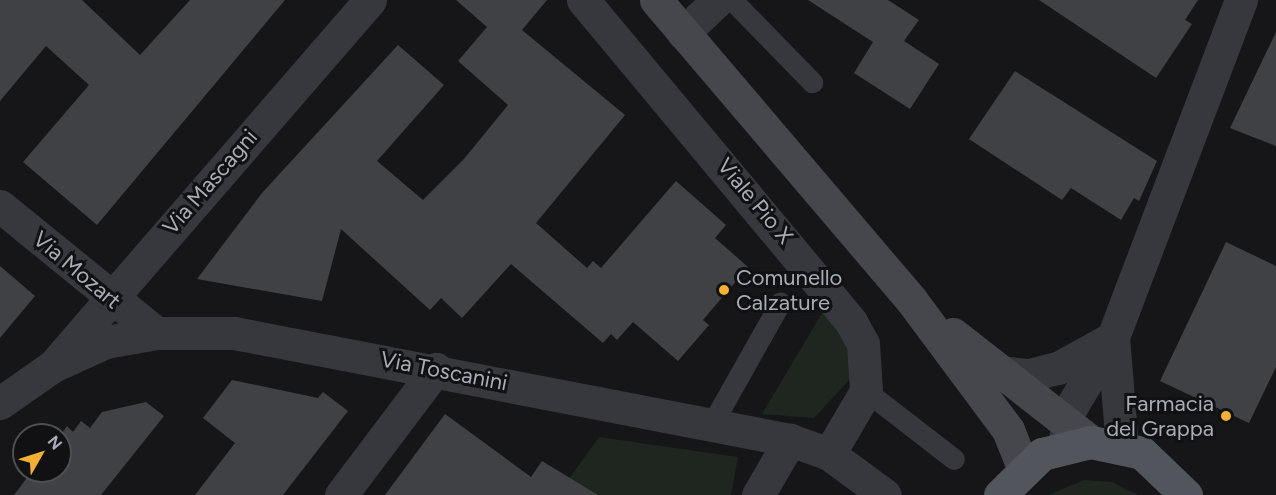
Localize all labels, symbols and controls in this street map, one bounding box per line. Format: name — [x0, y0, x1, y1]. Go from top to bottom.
street label: Via Mascagni — [157, 124, 263, 240]
street label: Viale Pio X — [712, 153, 798, 249]
street label: Via Mozart — [28, 226, 126, 314]
place label: Comunello Calzature — [736, 264, 842, 316]
marker: Comunello Calzature — [717, 283, 731, 297]
street label: Via Toscanini — [378, 346, 510, 396]
place label: Farmacia del Grappa — [1106, 390, 1214, 442]
marker: Farmacia del Grappa — [1219, 409, 1233, 423]
north arrow — [12, 423, 72, 483]
text: N — [44, 432, 66, 453]

